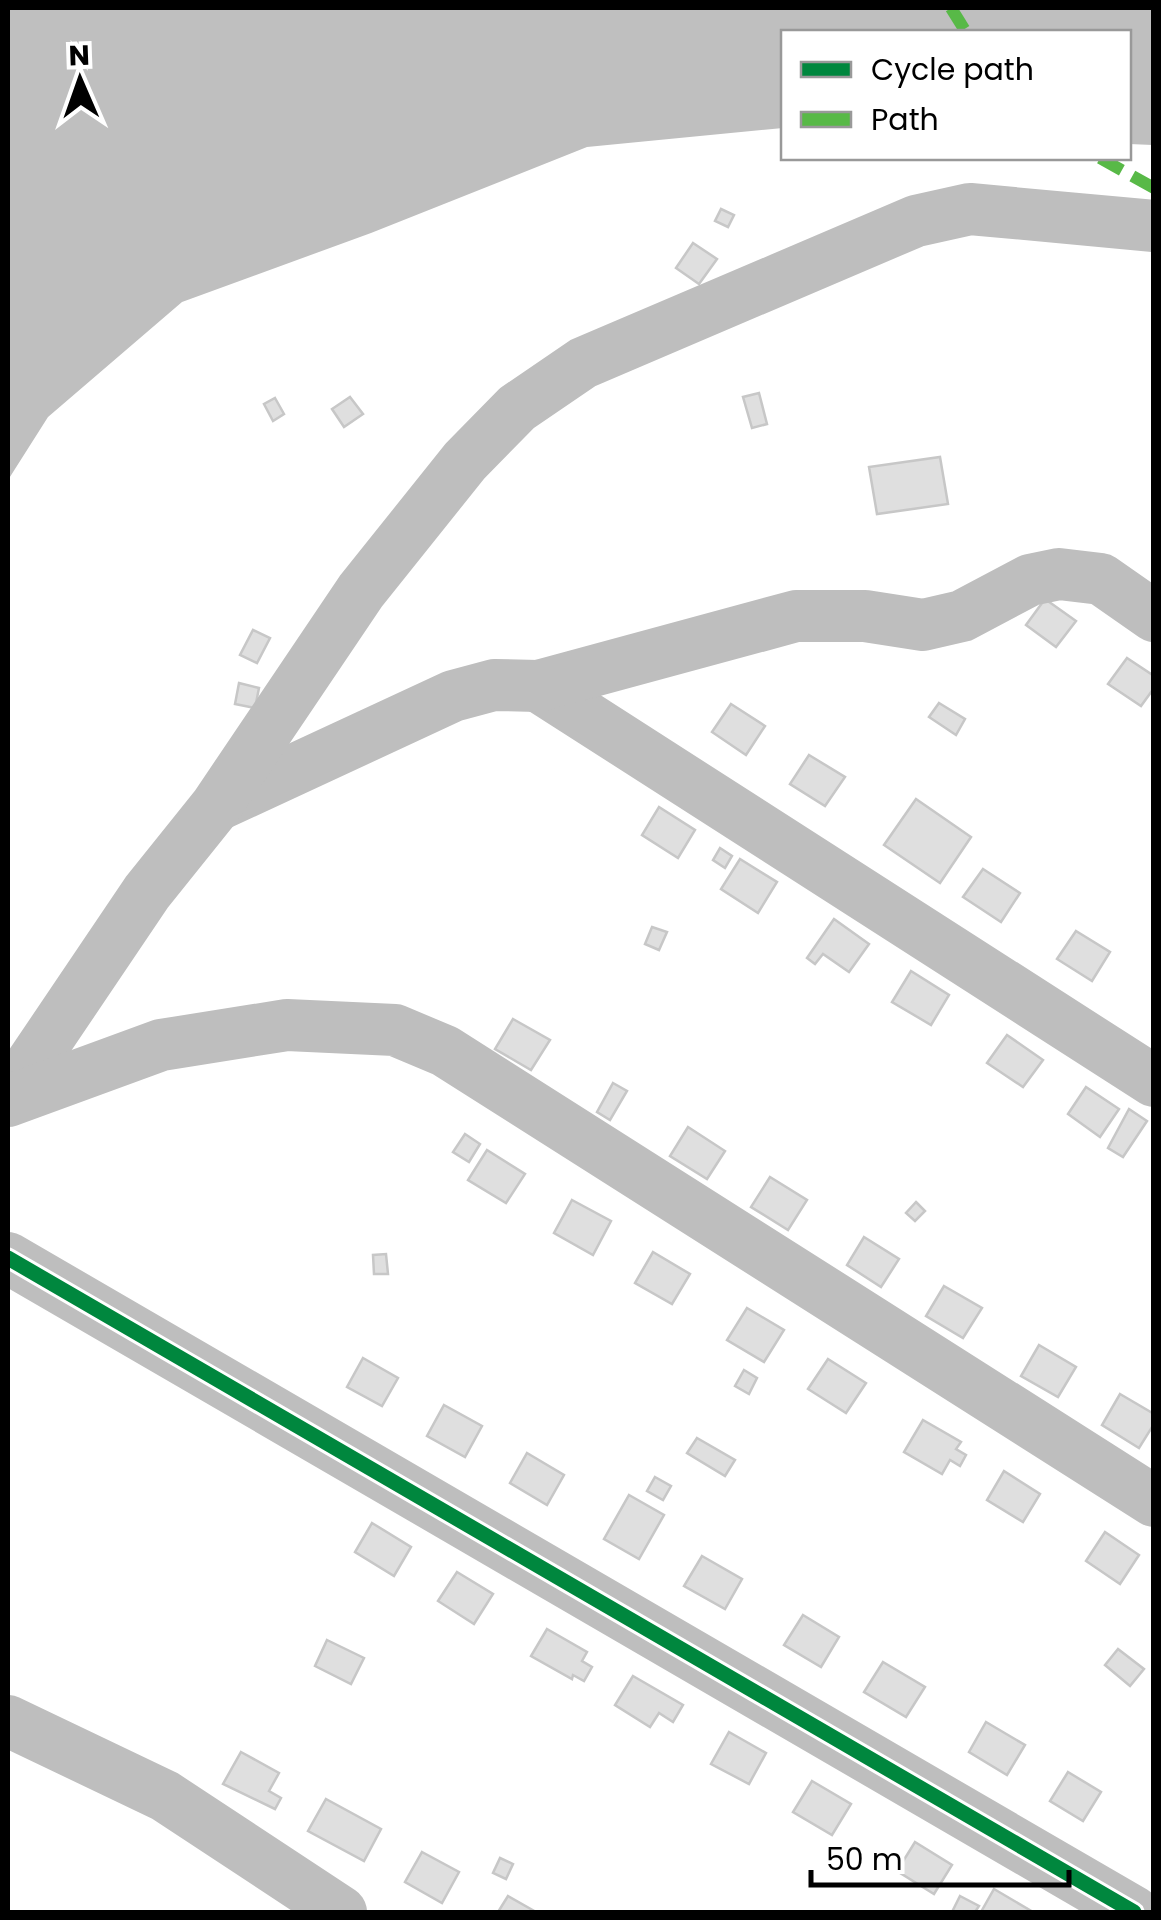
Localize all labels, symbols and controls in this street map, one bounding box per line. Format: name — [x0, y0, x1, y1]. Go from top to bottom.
north arrow — [30, 30, 130, 130]
legend — [781, 30, 1131, 160]
text: N — [68, 36, 90, 75]
text: Cycle path — [871, 48, 1034, 91]
text: Path — [871, 98, 939, 141]
scale bar — [811, 1825, 1068, 1887]
text: 50 m — [826, 1838, 903, 1881]

